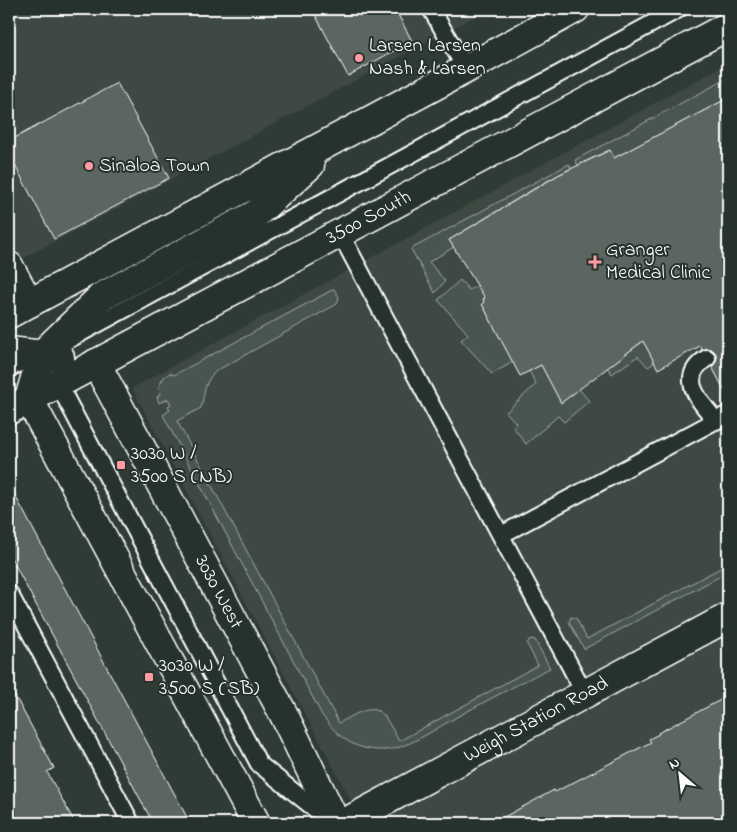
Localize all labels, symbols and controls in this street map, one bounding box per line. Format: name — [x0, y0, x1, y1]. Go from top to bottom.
place label: Larsen Larsen Nash & Larsen — [369, 32, 486, 84]
marker: Larsen Larsen Nash & Larsen — [353, 52, 365, 64]
place label: Sinaloa Town — [99, 152, 210, 181]
marker: Sinaloa Town — [83, 160, 95, 172]
street label: 3500 South — [321, 183, 417, 252]
place label: Granger Medical Clinic — [606, 236, 710, 288]
marker: Granger Medical Clinic — [588, 255, 602, 269]
place label: 3030 W / 3500 S (NB) — [131, 440, 232, 492]
marker: 3030 W / 3500 S (NB) — [115, 459, 127, 471]
street label: 3030 West — [187, 550, 250, 635]
place label: 3030 W / 3500 S (SB) — [159, 652, 260, 704]
street label: Weigh Station Road — [459, 669, 614, 771]
marker: 3030 W / 3500 S (SB) — [143, 671, 155, 683]
north arrow — [654, 750, 704, 800]
text: N — [665, 752, 684, 775]

